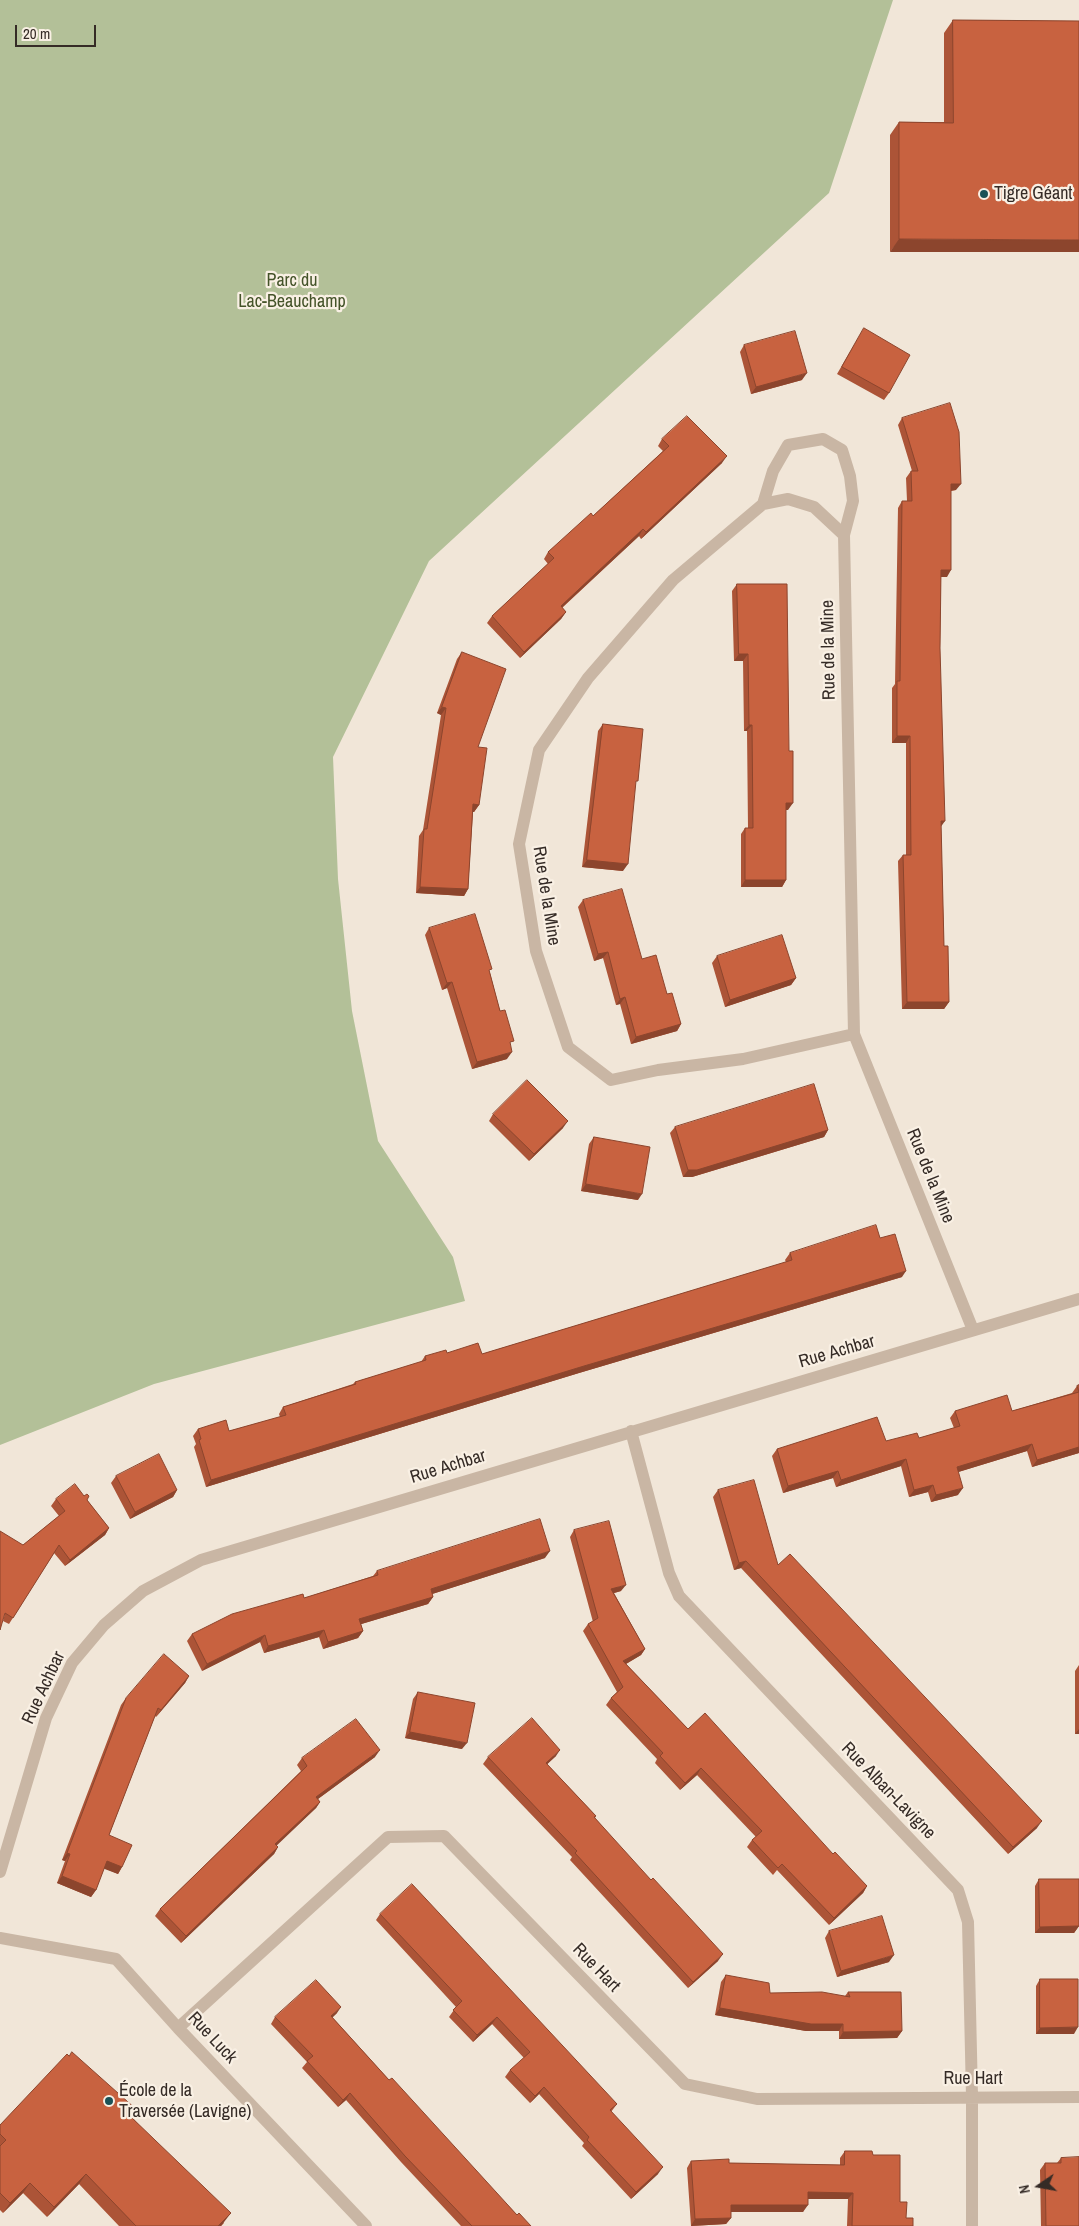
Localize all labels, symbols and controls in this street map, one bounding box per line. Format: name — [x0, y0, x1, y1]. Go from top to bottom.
scale bar — [18, 15, 99, 47]
text: 20 m — [23, 23, 50, 44]
place label: Tigre Géant — [994, 183, 1072, 205]
marker: Tigre Géant — [978, 188, 990, 200]
park label: Parc du Lac-Beauchamp — [238, 270, 346, 312]
street label: Rue de la Mine — [817, 600, 841, 700]
street label: Rue de la Mine — [528, 845, 564, 947]
street label: Rue de la Mine — [901, 1126, 959, 1226]
street label: Rue Achbar — [797, 1331, 877, 1373]
street label: Rue Achbar — [408, 1445, 488, 1489]
street label: Rue Achbar — [18, 1648, 70, 1728]
street label: Rue Alban-Lavigne — [836, 1738, 940, 1844]
street label: Rue Hart — [568, 1939, 624, 1997]
street label: Rue Luck — [183, 2008, 241, 2068]
street label: Rue Hart — [943, 2068, 1003, 2090]
place label: École de la Traversée (Lavigne) — [119, 2080, 251, 2122]
marker: École de la Traversée (Lavigne) — [103, 2095, 115, 2107]
north arrow — [1014, 2161, 1064, 2211]
text: N — [1015, 2183, 1034, 2195]

